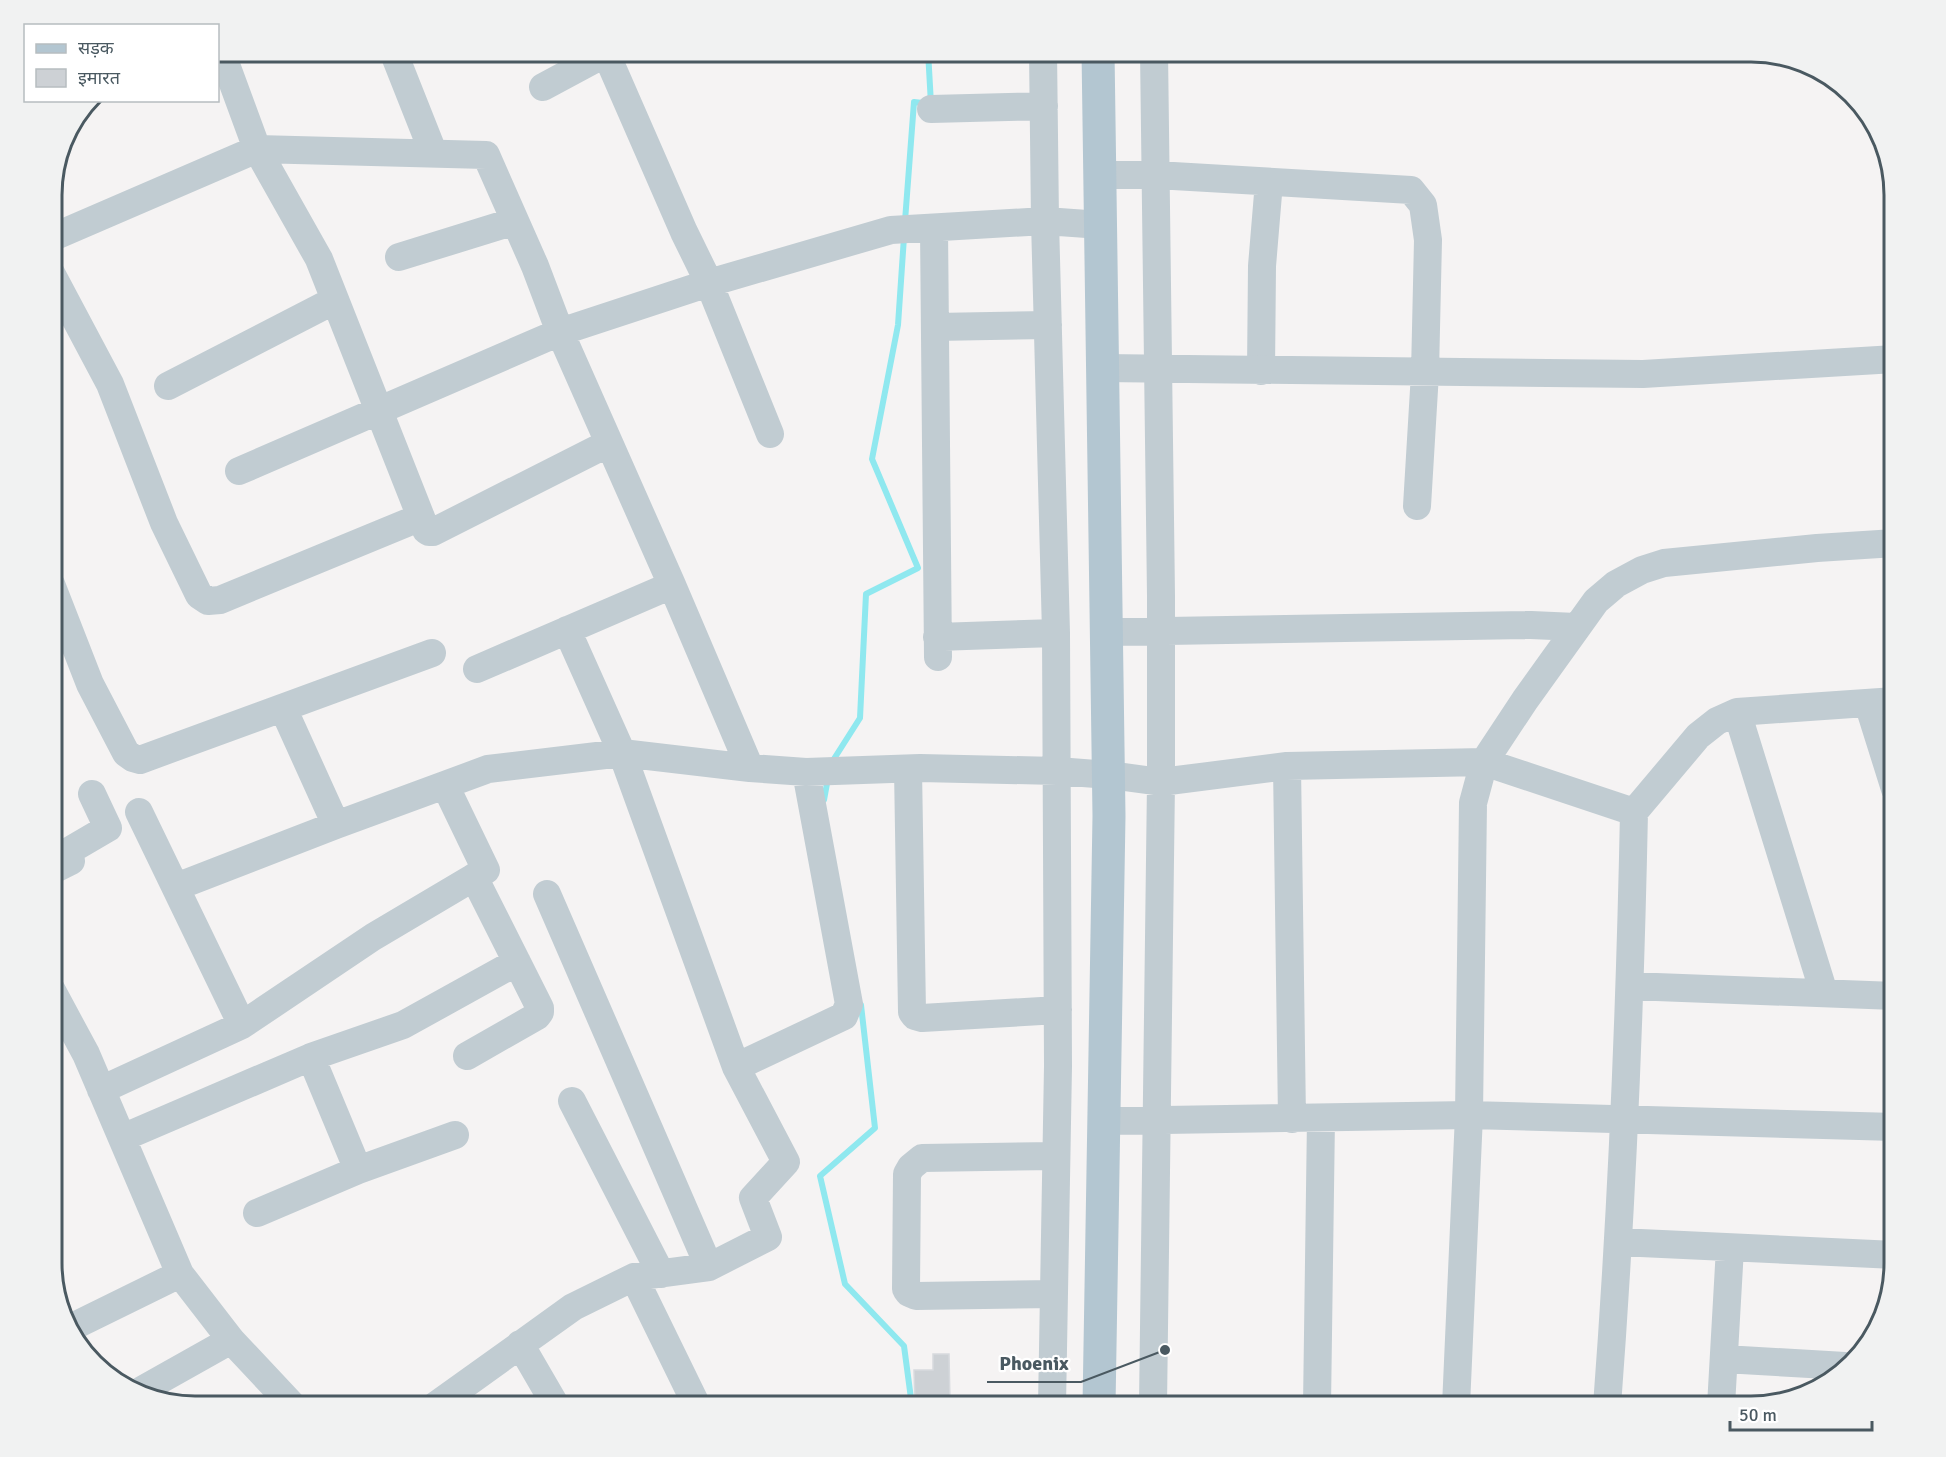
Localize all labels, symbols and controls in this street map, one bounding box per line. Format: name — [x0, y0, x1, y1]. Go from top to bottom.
legend — [24, 24, 219, 102]
text: सड़क — [78, 37, 115, 59]
text: इमारत — [78, 67, 121, 89]
callout: Phoenix — [987, 1344, 1081, 1382]
text: Phoenix — [999, 1351, 1069, 1376]
scale bar — [1730, 1394, 1872, 1432]
text: 50 m — [1739, 1404, 1777, 1426]

